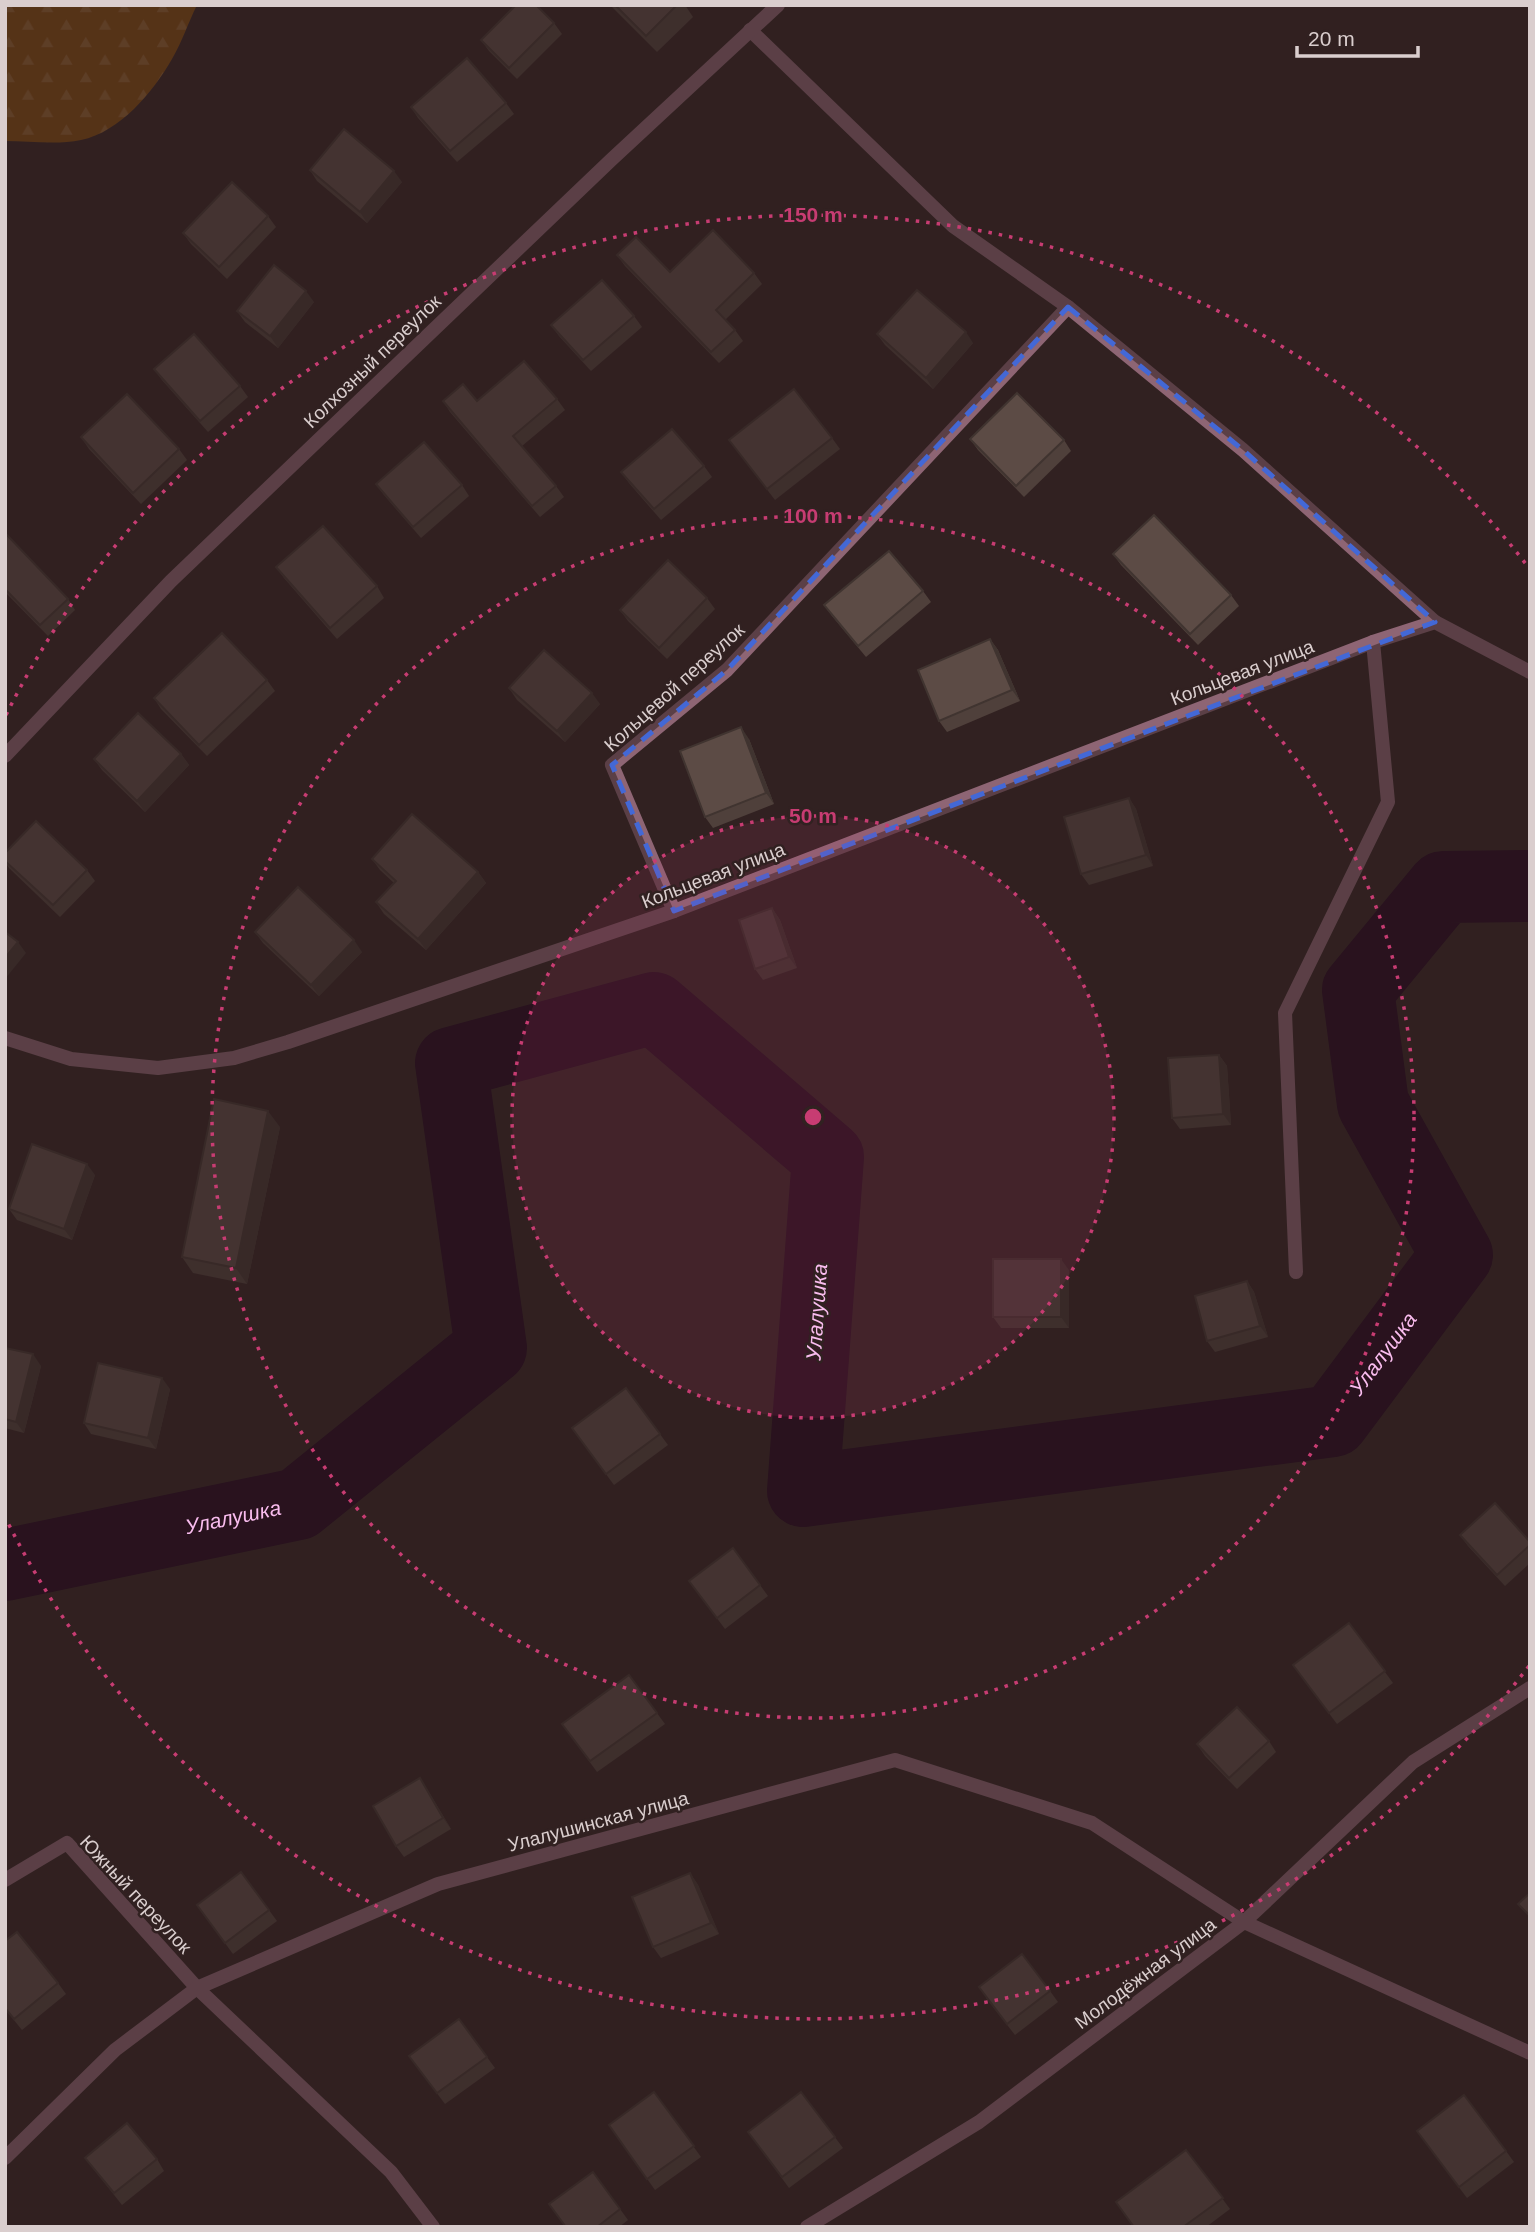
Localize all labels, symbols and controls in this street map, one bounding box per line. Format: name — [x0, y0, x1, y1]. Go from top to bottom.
scale bar — [1297, 14, 1418, 58]
text: 20 m — [1308, 27, 1355, 50]
text: 150 m — [783, 203, 843, 226]
street label: Колхозный переулок — [300, 290, 445, 432]
text: 100 m — [783, 504, 843, 527]
street label: Кольцевой переулок — [600, 619, 749, 756]
street label: Кольцевая улица — [1168, 635, 1317, 709]
text: 50 m — [789, 804, 837, 827]
street label: Кольцевая улица — [639, 838, 788, 912]
centre of rings — [801, 1105, 825, 1129]
water label: Улалушка — [802, 1263, 831, 1362]
water label: Улалушка — [1344, 1308, 1421, 1400]
water label: Улалушка — [182, 1496, 283, 1538]
street label: Улалушинская улица — [506, 1787, 691, 1856]
street label: Южный переулок — [76, 1831, 196, 1958]
street label: Молодёжная улица — [1071, 1913, 1220, 2033]

